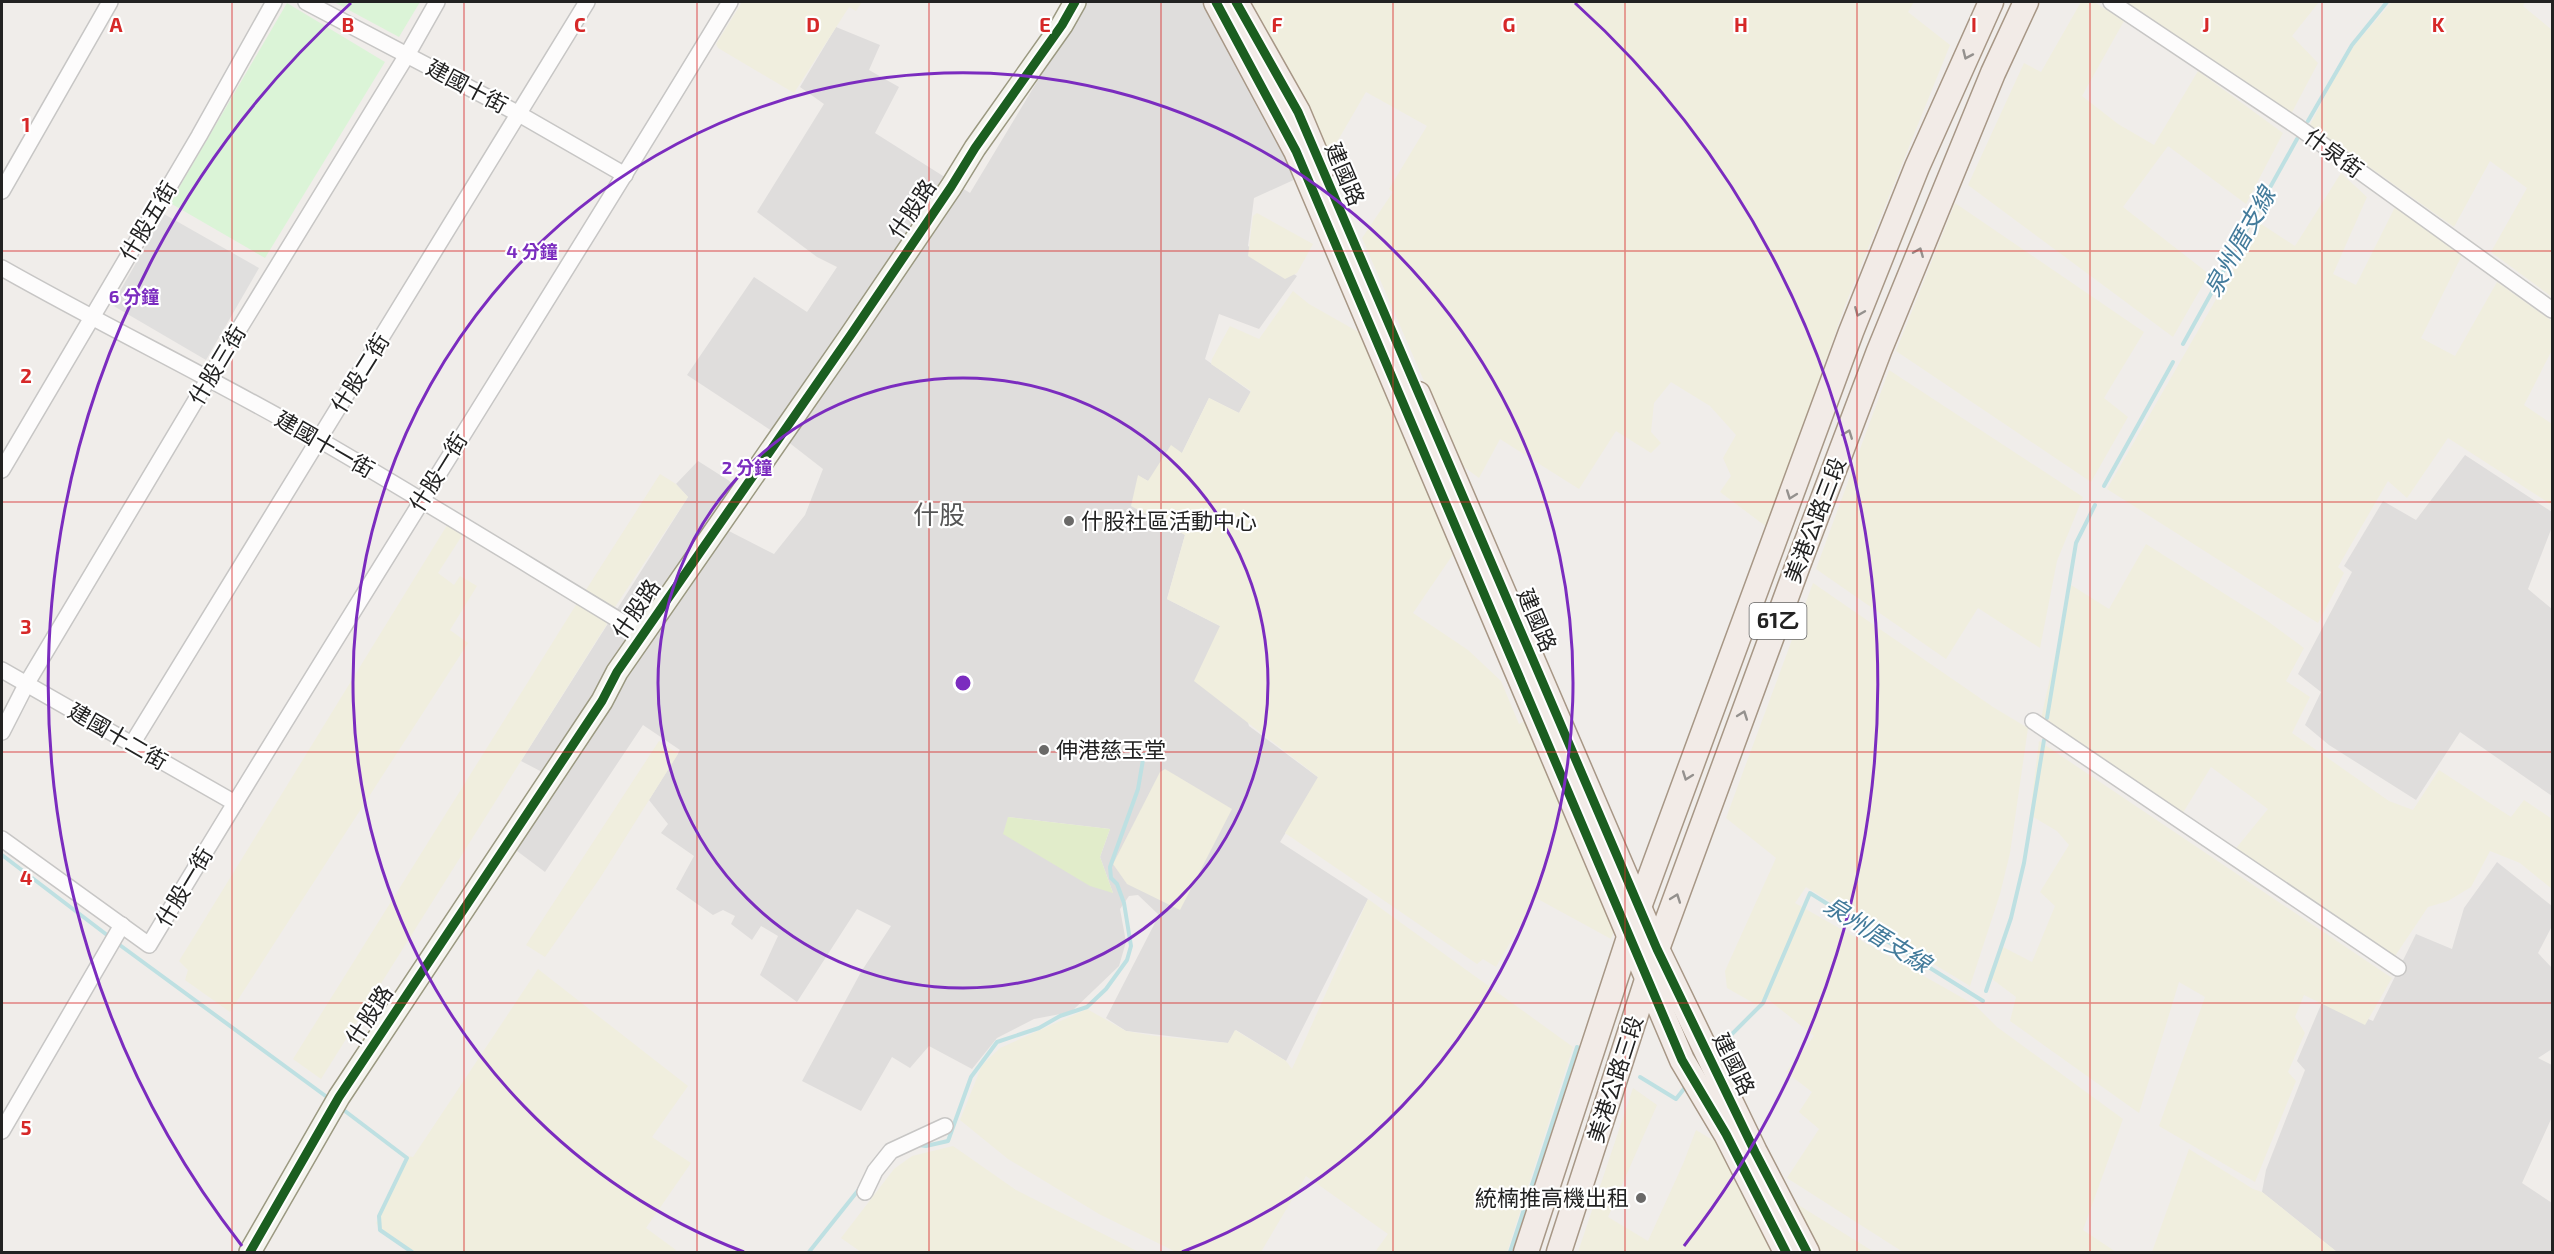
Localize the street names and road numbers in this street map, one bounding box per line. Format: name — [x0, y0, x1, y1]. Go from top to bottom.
street label: 建國十街 — [423, 53, 512, 117]
street label: 什泉街 — [2300, 122, 2369, 182]
street label: 建國路 — [1321, 138, 1371, 209]
street label: 什股路 — [882, 174, 940, 243]
street label: 什股五街 — [113, 176, 181, 265]
street label: 什股三街 — [182, 320, 250, 409]
street label: 什股二街 — [325, 328, 393, 417]
street label: 建國十一街 — [271, 404, 380, 482]
street label: 什股一街 — [403, 427, 471, 516]
street label: 美港公路三段 — [1778, 453, 1850, 586]
street label: 什股路 — [606, 574, 664, 643]
street label: 建國路 — [1513, 584, 1563, 655]
road number: 61乙 — [1750, 603, 1806, 639]
street label: 建國十二街 — [64, 696, 173, 774]
street label: 什股一街 — [149, 842, 217, 931]
street label: 什股路 — [339, 980, 397, 1049]
street label: 美港公路三段 — [1581, 1012, 1647, 1145]
street label: 建國路 — [1709, 1028, 1761, 1099]

